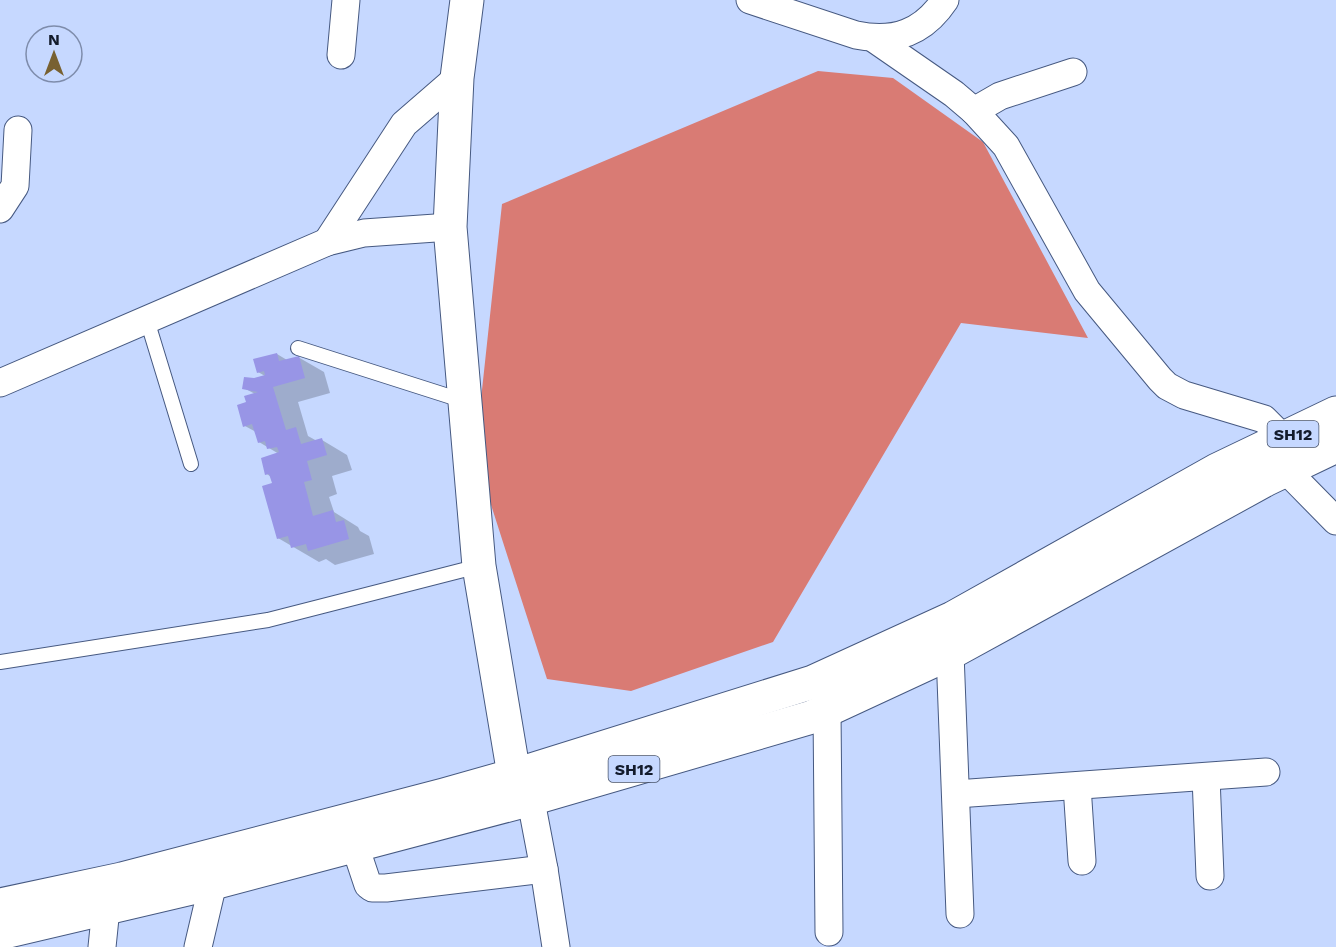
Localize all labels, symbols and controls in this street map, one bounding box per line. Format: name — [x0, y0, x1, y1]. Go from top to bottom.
north arrow — [24, 24, 84, 84]
text: N — [48, 30, 60, 49]
road number: SH12 — [1268, 421, 1318, 447]
road number: SH12 — [608, 756, 660, 782]

